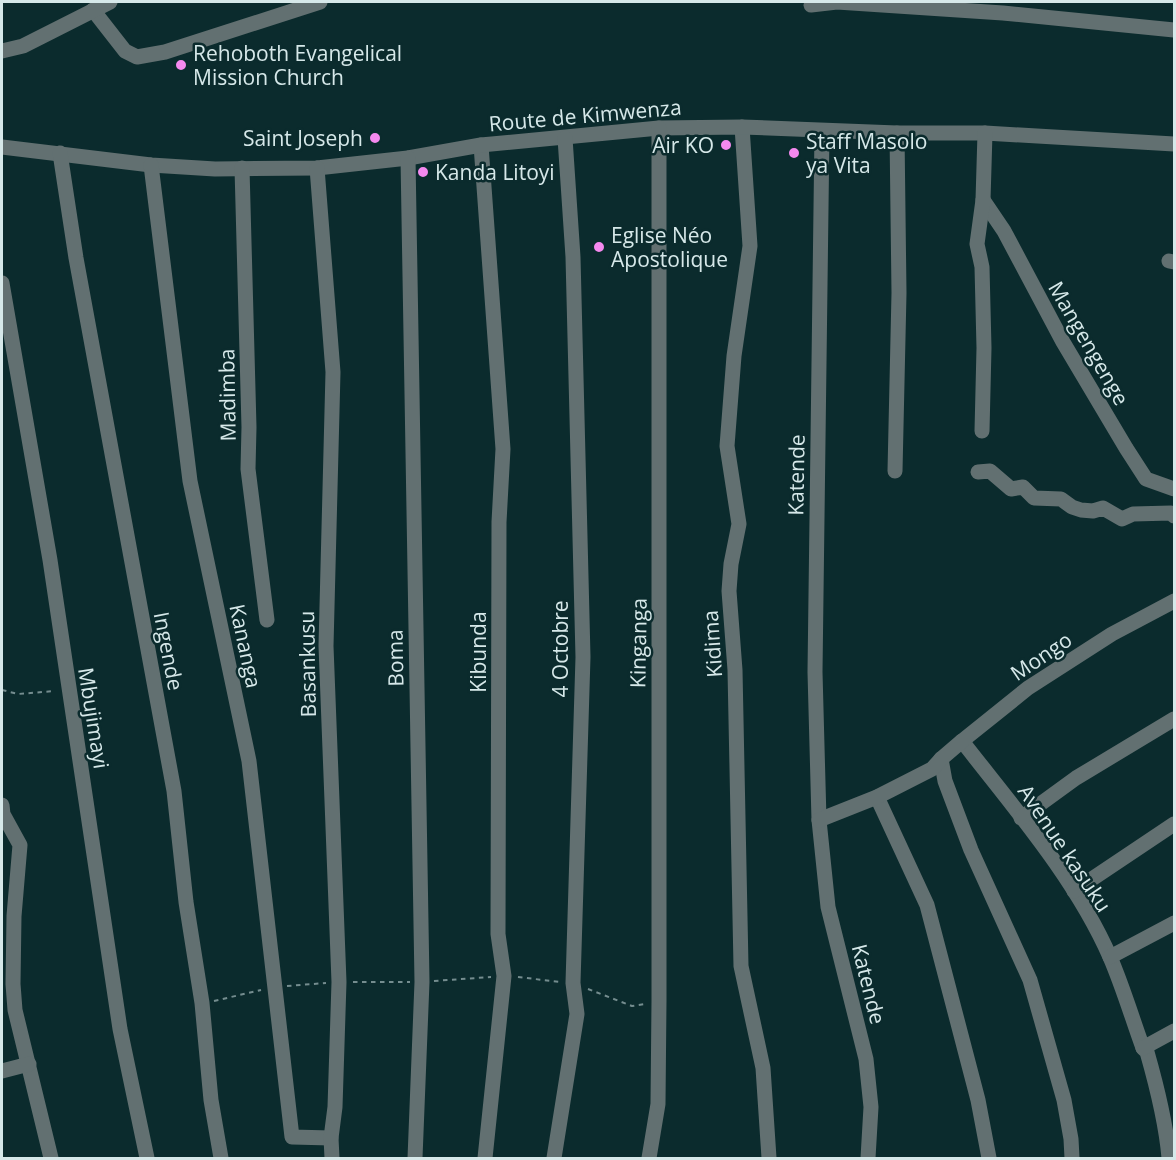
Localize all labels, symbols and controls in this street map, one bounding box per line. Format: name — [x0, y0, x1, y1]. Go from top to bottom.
place label: Rehoboth Evangelical Mission Church — [193, 39, 402, 91]
marker: Rehoboth Evangelical Mission Church — [174, 58, 188, 72]
street label: Route de Kimwenza — [487, 93, 683, 137]
place label: Saint Joseph — [243, 124, 363, 152]
place label: Staff Masolo ya Vita — [806, 127, 927, 179]
marker: Saint Joseph — [368, 131, 382, 145]
place label: Air KO — [652, 131, 714, 159]
marker: Air KO — [719, 138, 733, 152]
marker: Staff Masolo ya Vita — [787, 146, 801, 160]
place label: Kanda Litoyi — [435, 158, 555, 186]
marker: Kanda Litoyi — [416, 165, 430, 179]
place label: Eglise Néo Apostolique — [611, 221, 728, 273]
marker: Eglise Néo Apostolique — [592, 240, 606, 254]
street label: Mangengenge — [1042, 276, 1136, 410]
street label: Madimba — [212, 348, 242, 442]
street label: Katende — [781, 434, 811, 516]
street label: Kinganga — [623, 598, 653, 688]
street label: 4 Octobre — [546, 600, 574, 698]
street label: Kananga — [223, 602, 269, 690]
street label: Ingende — [148, 609, 190, 693]
street label: Kidima — [696, 609, 728, 679]
street label: Basankusu — [292, 610, 322, 718]
street label: Kibunda — [464, 611, 492, 693]
street label: Mongo — [1005, 625, 1077, 687]
street label: Boma — [381, 629, 409, 687]
street label: Mbujimayi — [72, 665, 116, 771]
street label: Avenue kasuku — [1012, 779, 1118, 917]
street label: Katende — [846, 941, 892, 1027]

